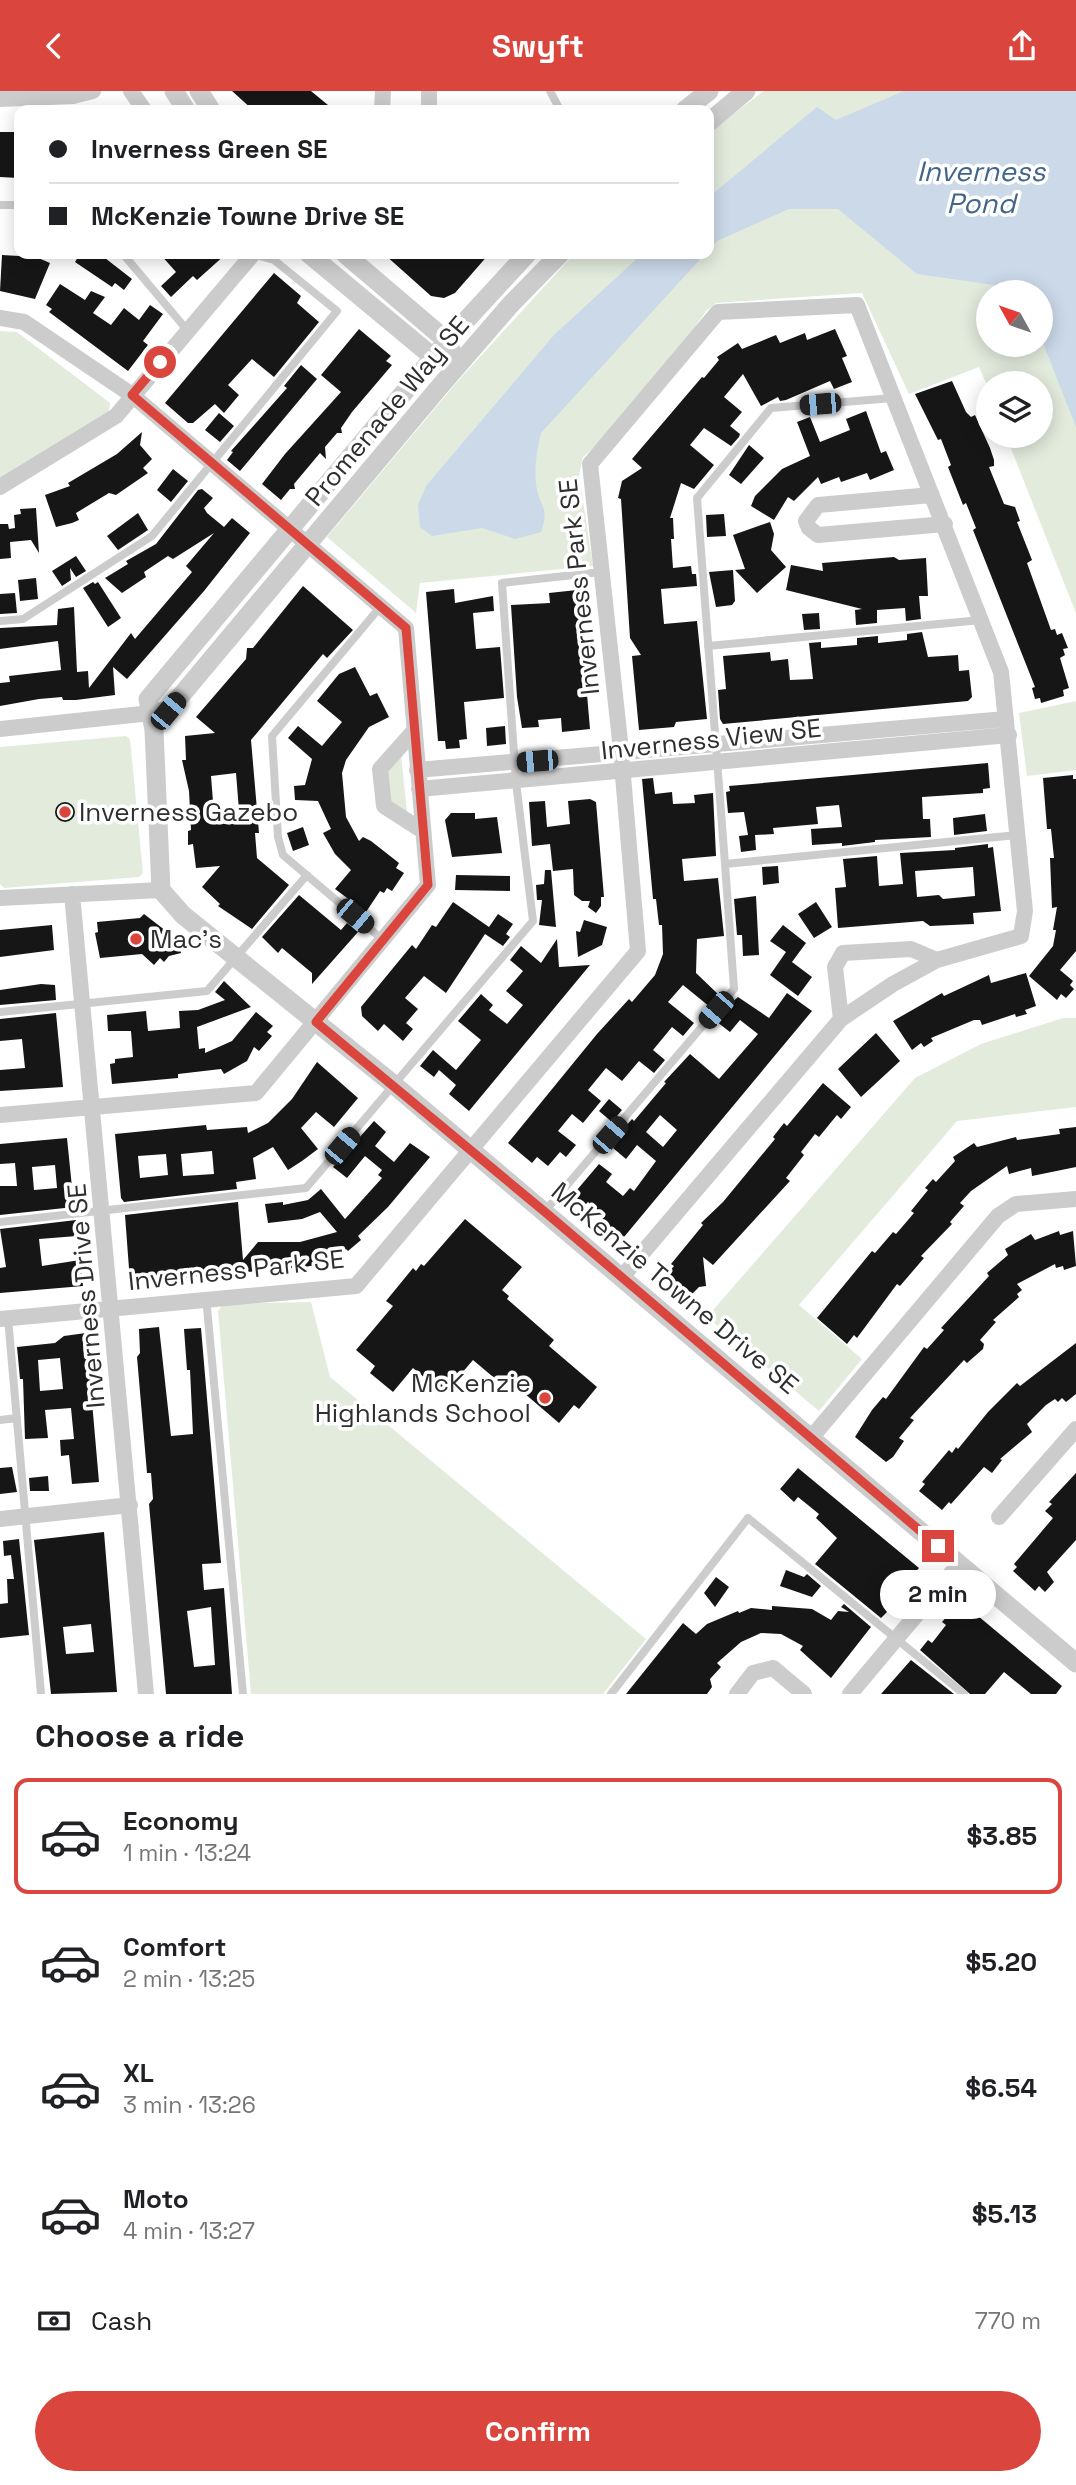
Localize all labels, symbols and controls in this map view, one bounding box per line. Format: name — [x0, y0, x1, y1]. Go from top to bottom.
text: Swyft — [492, 26, 584, 66]
icon: back — [35, 27, 73, 65]
icon: share — [1003, 27, 1041, 65]
text: Inverness Green SE — [91, 132, 327, 166]
water label: Inverness Pond — [917, 153, 1046, 221]
text: McKenzie Towne Drive SE — [91, 199, 404, 233]
north arrow — [976, 280, 1054, 357]
map controls — [976, 280, 1053, 448]
street label: Promenade Way SE — [297, 309, 477, 513]
route start — [144, 346, 176, 378]
button: layers — [976, 371, 1053, 448]
car — [799, 392, 842, 416]
street label: Inverness Park SE — [551, 477, 607, 697]
car — [147, 688, 190, 734]
street label: Inverness View SE — [599, 711, 823, 767]
car — [516, 749, 559, 773]
place label: Inverness Gazebo — [79, 795, 298, 829]
marker: Inverness Gazebo — [57, 804, 73, 820]
car — [333, 894, 378, 938]
place label: Mac's — [150, 922, 222, 956]
marker: Mac's — [128, 931, 144, 947]
car — [695, 987, 738, 1033]
car — [589, 1112, 632, 1158]
car — [321, 1123, 364, 1169]
street label: McKenzie Towne Drive SE — [544, 1174, 806, 1402]
street label: Inverness Drive SE — [59, 1182, 113, 1410]
street label: Inverness Park SE — [126, 1242, 346, 1298]
place label: McKenzie Highlands School — [315, 1366, 531, 1430]
marker: McKenzie Highlands School — [537, 1390, 553, 1406]
route end — [922, 1530, 954, 1562]
callout: 2 min — [880, 1571, 996, 1619]
text: 2 min — [908, 1579, 968, 1609]
text: Choose a ride — [35, 1716, 245, 1756]
text: Economy — [123, 1804, 239, 1838]
icon: car — [39, 1805, 102, 1868]
text: $3.85 — [966, 1819, 1037, 1853]
text: 1 min · 13:24 — [123, 1838, 251, 1868]
text: Comfort — [123, 1930, 226, 1964]
icon: car — [39, 1931, 102, 1994]
text: $5.20 — [966, 1945, 1037, 1979]
text: 2 min · 13:25 — [123, 1964, 255, 1994]
text: XL — [123, 2056, 154, 2090]
icon: car — [39, 2057, 102, 2120]
text: $6.54 — [965, 2071, 1037, 2105]
text: 3 min · 13:26 — [123, 2090, 256, 2120]
text: Moto — [123, 2182, 189, 2216]
icon: car — [39, 2183, 102, 2246]
text: $5.13 — [972, 2197, 1037, 2231]
text: 4 min · 13:27 — [123, 2216, 255, 2246]
icon: cash — [35, 2302, 73, 2340]
text: Cash — [91, 2304, 152, 2338]
text: 770 m — [975, 2306, 1041, 2336]
button: Confirm — [35, 2391, 1041, 2471]

